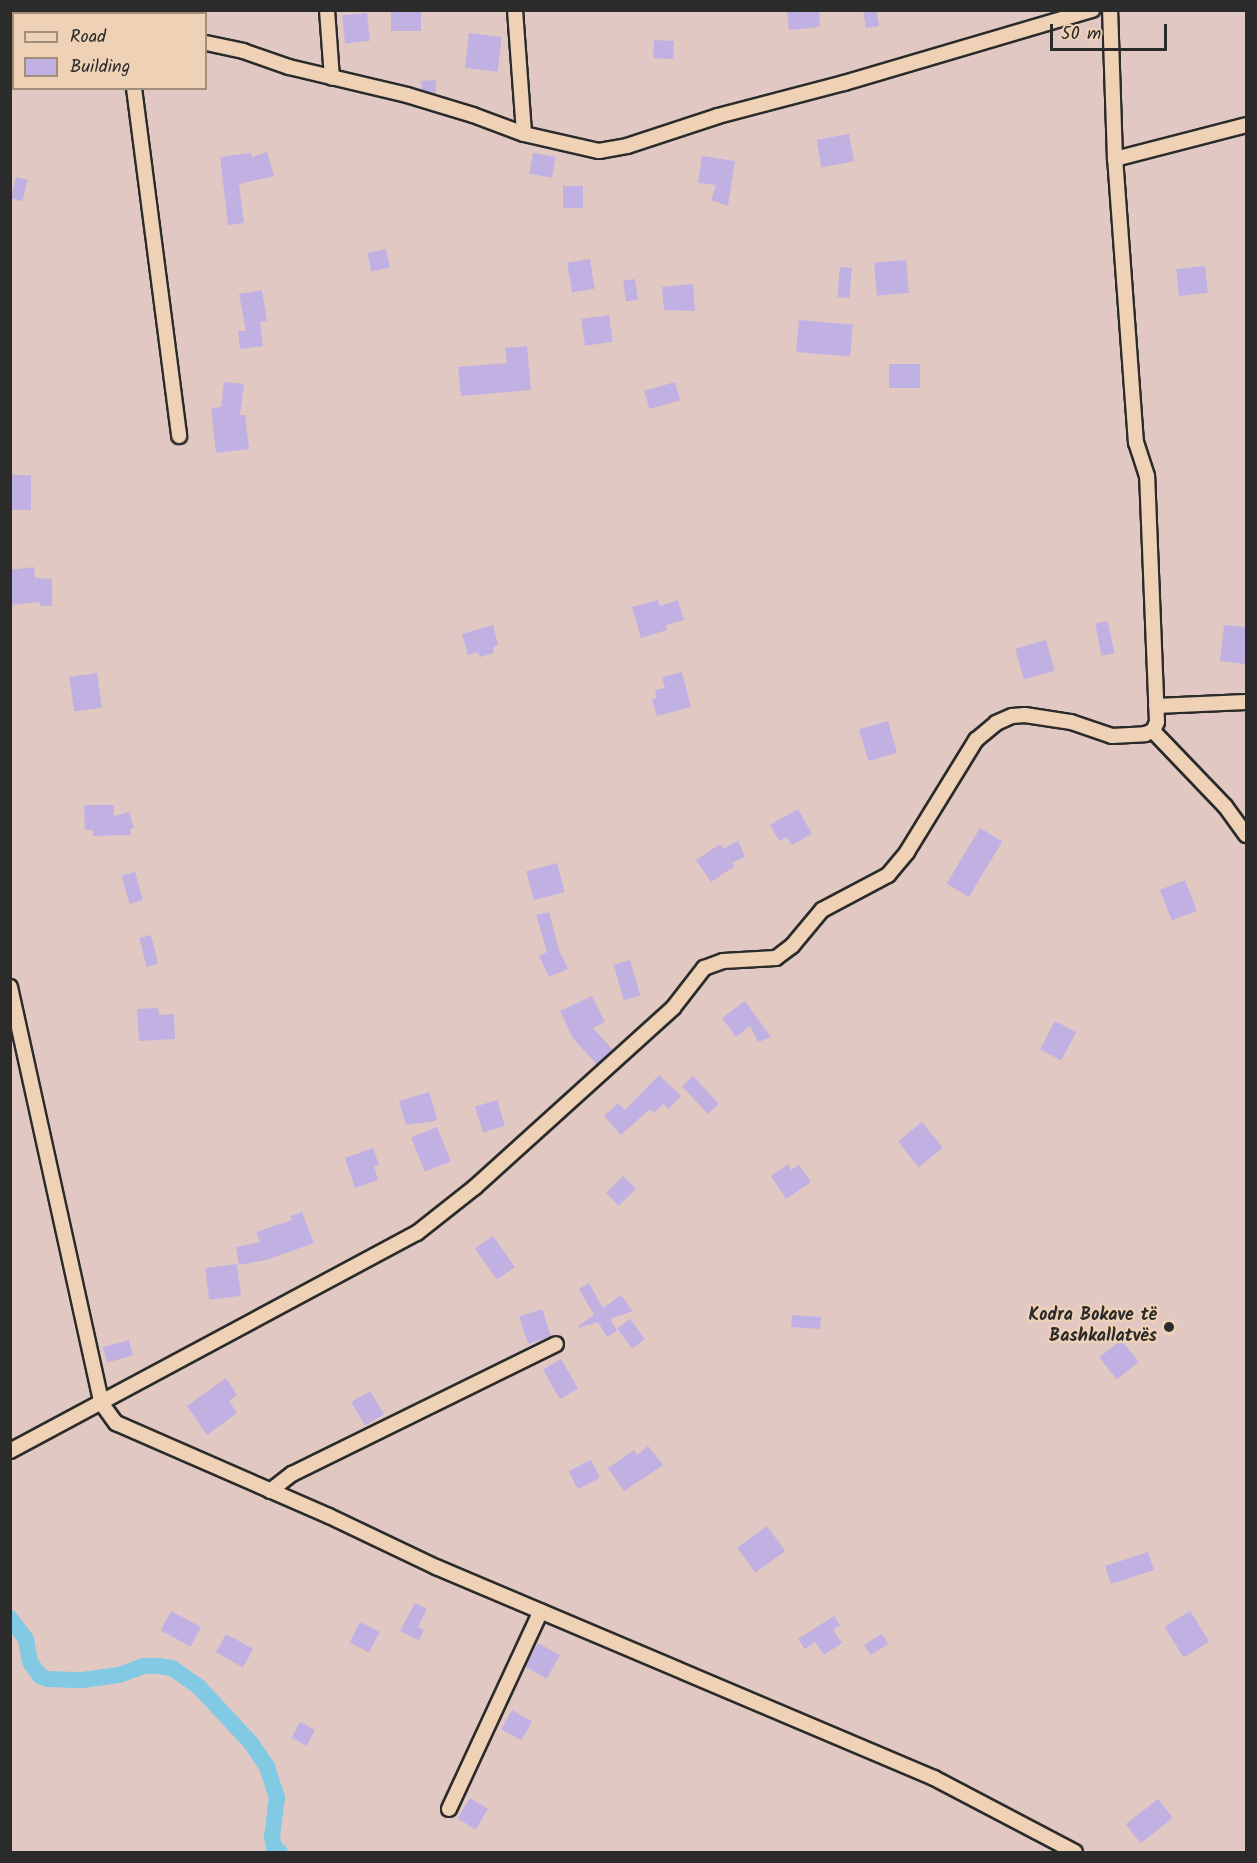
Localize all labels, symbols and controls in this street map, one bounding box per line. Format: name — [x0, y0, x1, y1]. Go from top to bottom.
legend — [12, 12, 207, 90]
scale bar — [1053, 12, 1170, 50]
text: 50 m — [1061, 20, 1101, 49]
text: Road — [70, 23, 106, 52]
text: Building — [70, 53, 130, 82]
place label: Kodra Bokave të Bashkallatvës — [1029, 1306, 1157, 1348]
marker: Kodra Bokave të Bashkallatvës — [1162, 1320, 1176, 1334]

